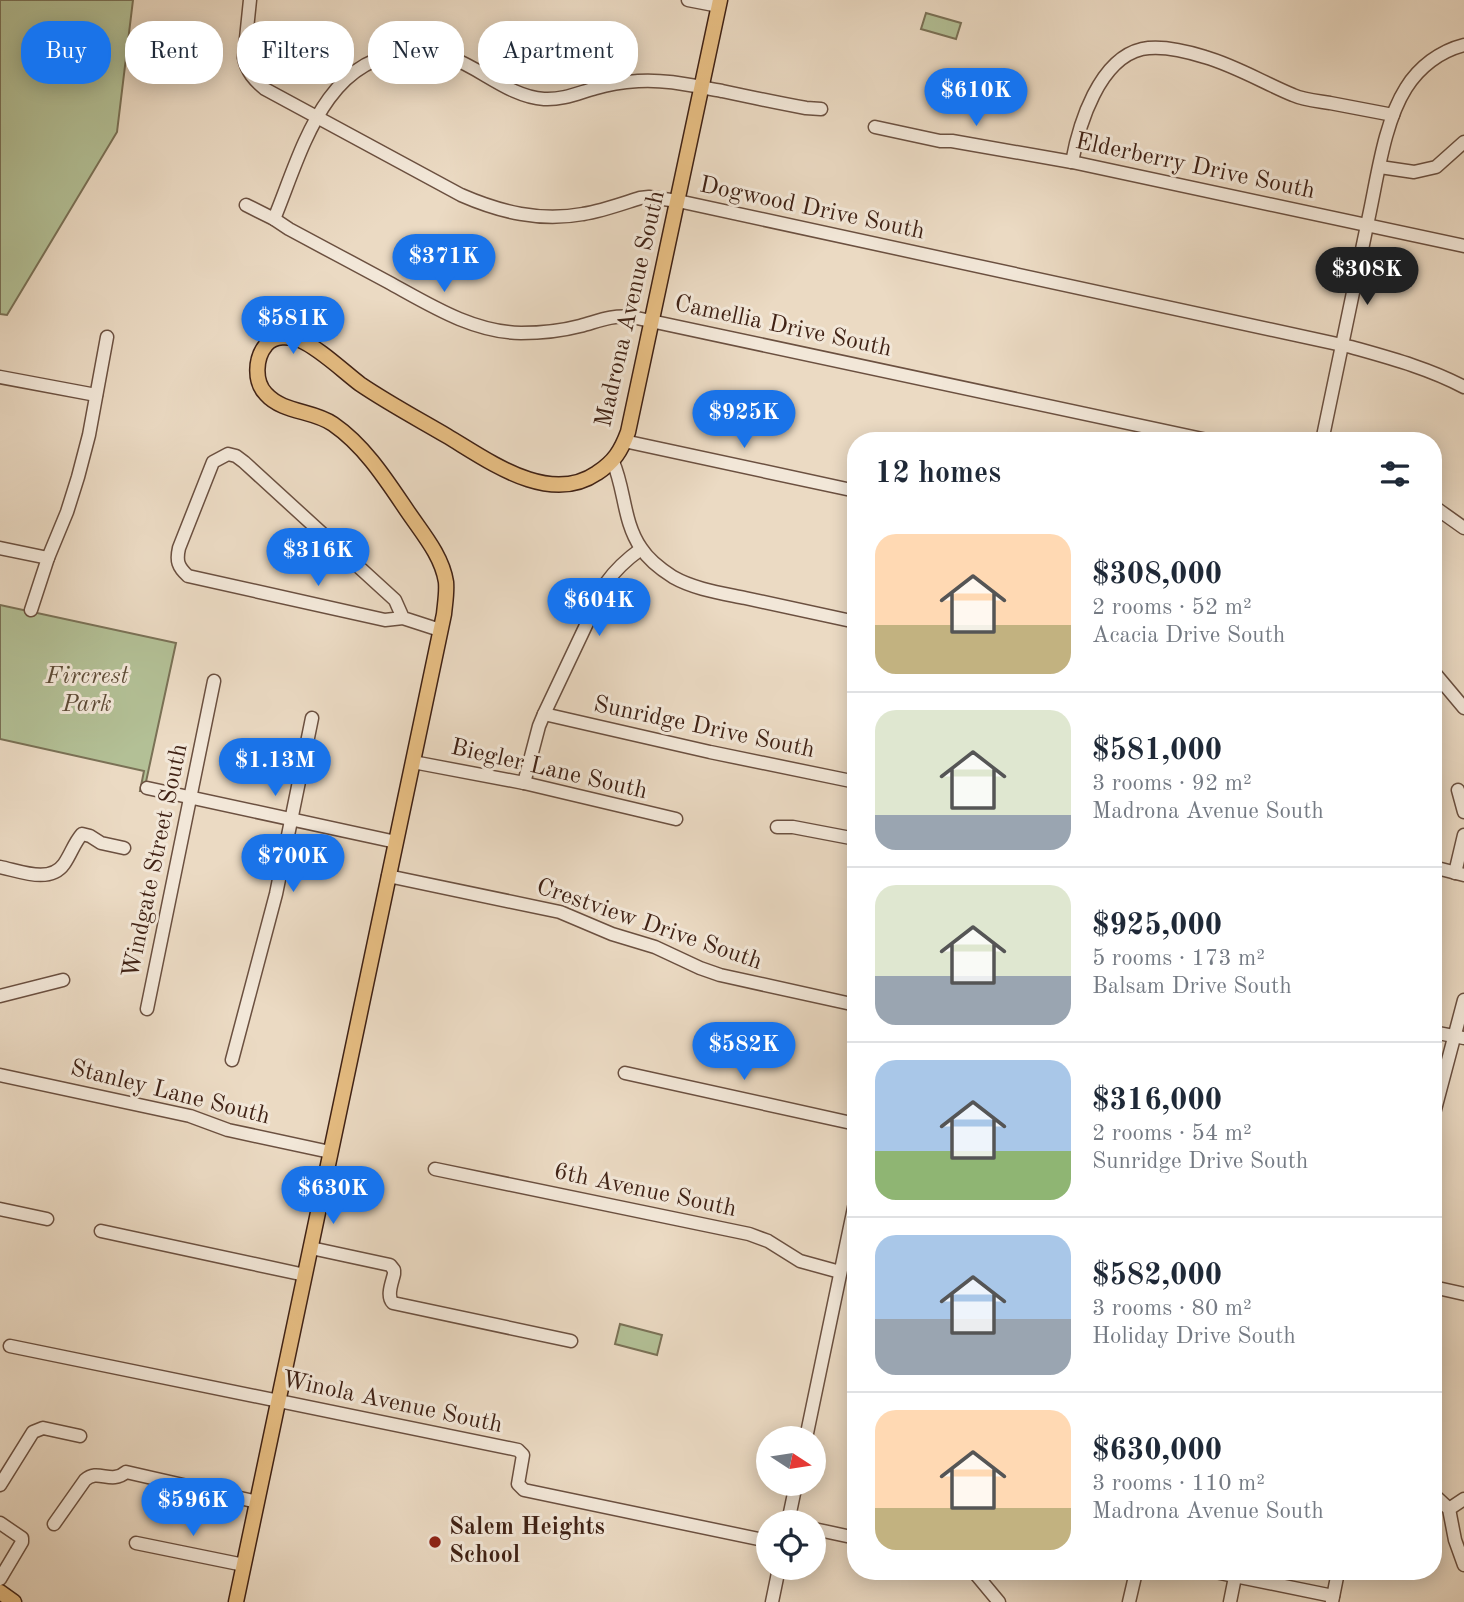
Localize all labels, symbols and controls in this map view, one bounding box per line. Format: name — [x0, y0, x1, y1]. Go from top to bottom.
chip: Buy — [21, 21, 111, 84]
chip: Rent — [125, 21, 223, 84]
chip: Filters — [237, 21, 354, 84]
chip: New — [368, 21, 464, 84]
chip: Apartment — [478, 21, 638, 84]
pin: $610K — [927, 68, 1025, 128]
text: $610K — [940, 79, 1012, 102]
street label: Elderberry Drive South — [1073, 130, 1317, 204]
street label: Dogwood Drive South — [697, 173, 927, 245]
street label: Madrona Avenue South — [592, 189, 670, 429]
pin: $371K — [395, 234, 493, 294]
text: $371K — [408, 245, 480, 268]
pin: $308K — [1318, 247, 1416, 307]
text: $308K — [1331, 258, 1403, 281]
street label: Camellia Drive South — [672, 292, 894, 362]
pin: $581K — [244, 296, 342, 356]
text: $581K — [257, 307, 329, 330]
pin: $925K — [695, 391, 793, 450]
text: $925K — [708, 401, 780, 424]
icon: filters — [1376, 455, 1414, 493]
text: 12 homes — [875, 459, 1001, 489]
pin: $316K — [269, 528, 367, 588]
text: $316K — [282, 539, 354, 562]
text: $308,000 — [1092, 560, 1222, 590]
icon: home — [931, 562, 1015, 646]
pin: $604K — [550, 578, 648, 638]
text: $604K — [563, 589, 635, 612]
text: 2 rooms · 52 m² — [1092, 596, 1252, 619]
text: Acacia Drive South — [1092, 624, 1285, 647]
park label: Fircrest Park — [45, 665, 129, 717]
street label: Sunridge Drive South — [591, 693, 817, 763]
street label: Biegler Lane South — [448, 736, 650, 804]
text: $581,000 — [1092, 736, 1222, 766]
pin: $1.13M — [218, 738, 332, 798]
icon: home — [931, 738, 1015, 822]
street label: Windgate Street South — [119, 742, 193, 980]
text: $1.13M — [235, 749, 315, 772]
text: 3 rooms · 92 m² — [1092, 772, 1252, 795]
text: Madrona Avenue South — [1092, 800, 1324, 823]
pin: $700K — [244, 834, 342, 894]
text: $700K — [257, 845, 329, 868]
street label: Crestview Drive South — [533, 875, 765, 975]
text: $925,000 — [1092, 911, 1222, 941]
icon: home — [931, 913, 1015, 997]
text: 5 rooms · 173 m² — [1092, 947, 1265, 970]
text: Balsam Drive South — [1092, 975, 1292, 998]
pin: $582K — [695, 1023, 793, 1082]
text: $582K — [708, 1033, 780, 1056]
street label: Stanley Lane South — [68, 1057, 272, 1129]
text: $316,000 — [1092, 1086, 1222, 1116]
icon: home — [931, 1088, 1015, 1172]
text: 2 rooms · 54 m² — [1092, 1122, 1252, 1145]
text: Sunridge Drive South — [1092, 1150, 1308, 1173]
street label: 6th Avenue South — [551, 1160, 739, 1222]
pin: $630K — [284, 1166, 382, 1226]
text: $630K — [297, 1177, 369, 1200]
text: $582,000 — [1092, 1261, 1222, 1291]
icon: home — [931, 1263, 1015, 1347]
text: 3 rooms · 80 m² — [1092, 1297, 1252, 1320]
text: Holiday Drive South — [1092, 1325, 1296, 1348]
street label: Winola Avenue South — [279, 1368, 505, 1438]
north arrow — [756, 1426, 826, 1496]
map controls — [756, 1426, 826, 1580]
text: $630,000 — [1092, 1436, 1222, 1466]
icon: home — [931, 1438, 1015, 1522]
text: 3 rooms · 110 m² — [1092, 1472, 1265, 1495]
pin: $596K — [144, 1478, 242, 1538]
text: $596K — [157, 1489, 229, 1512]
text: Madrona Avenue South — [1092, 1500, 1324, 1523]
button: locate — [756, 1510, 826, 1580]
place label: Salem Heights School — [449, 1516, 605, 1568]
marker: Salem Heights School — [427, 1534, 443, 1550]

